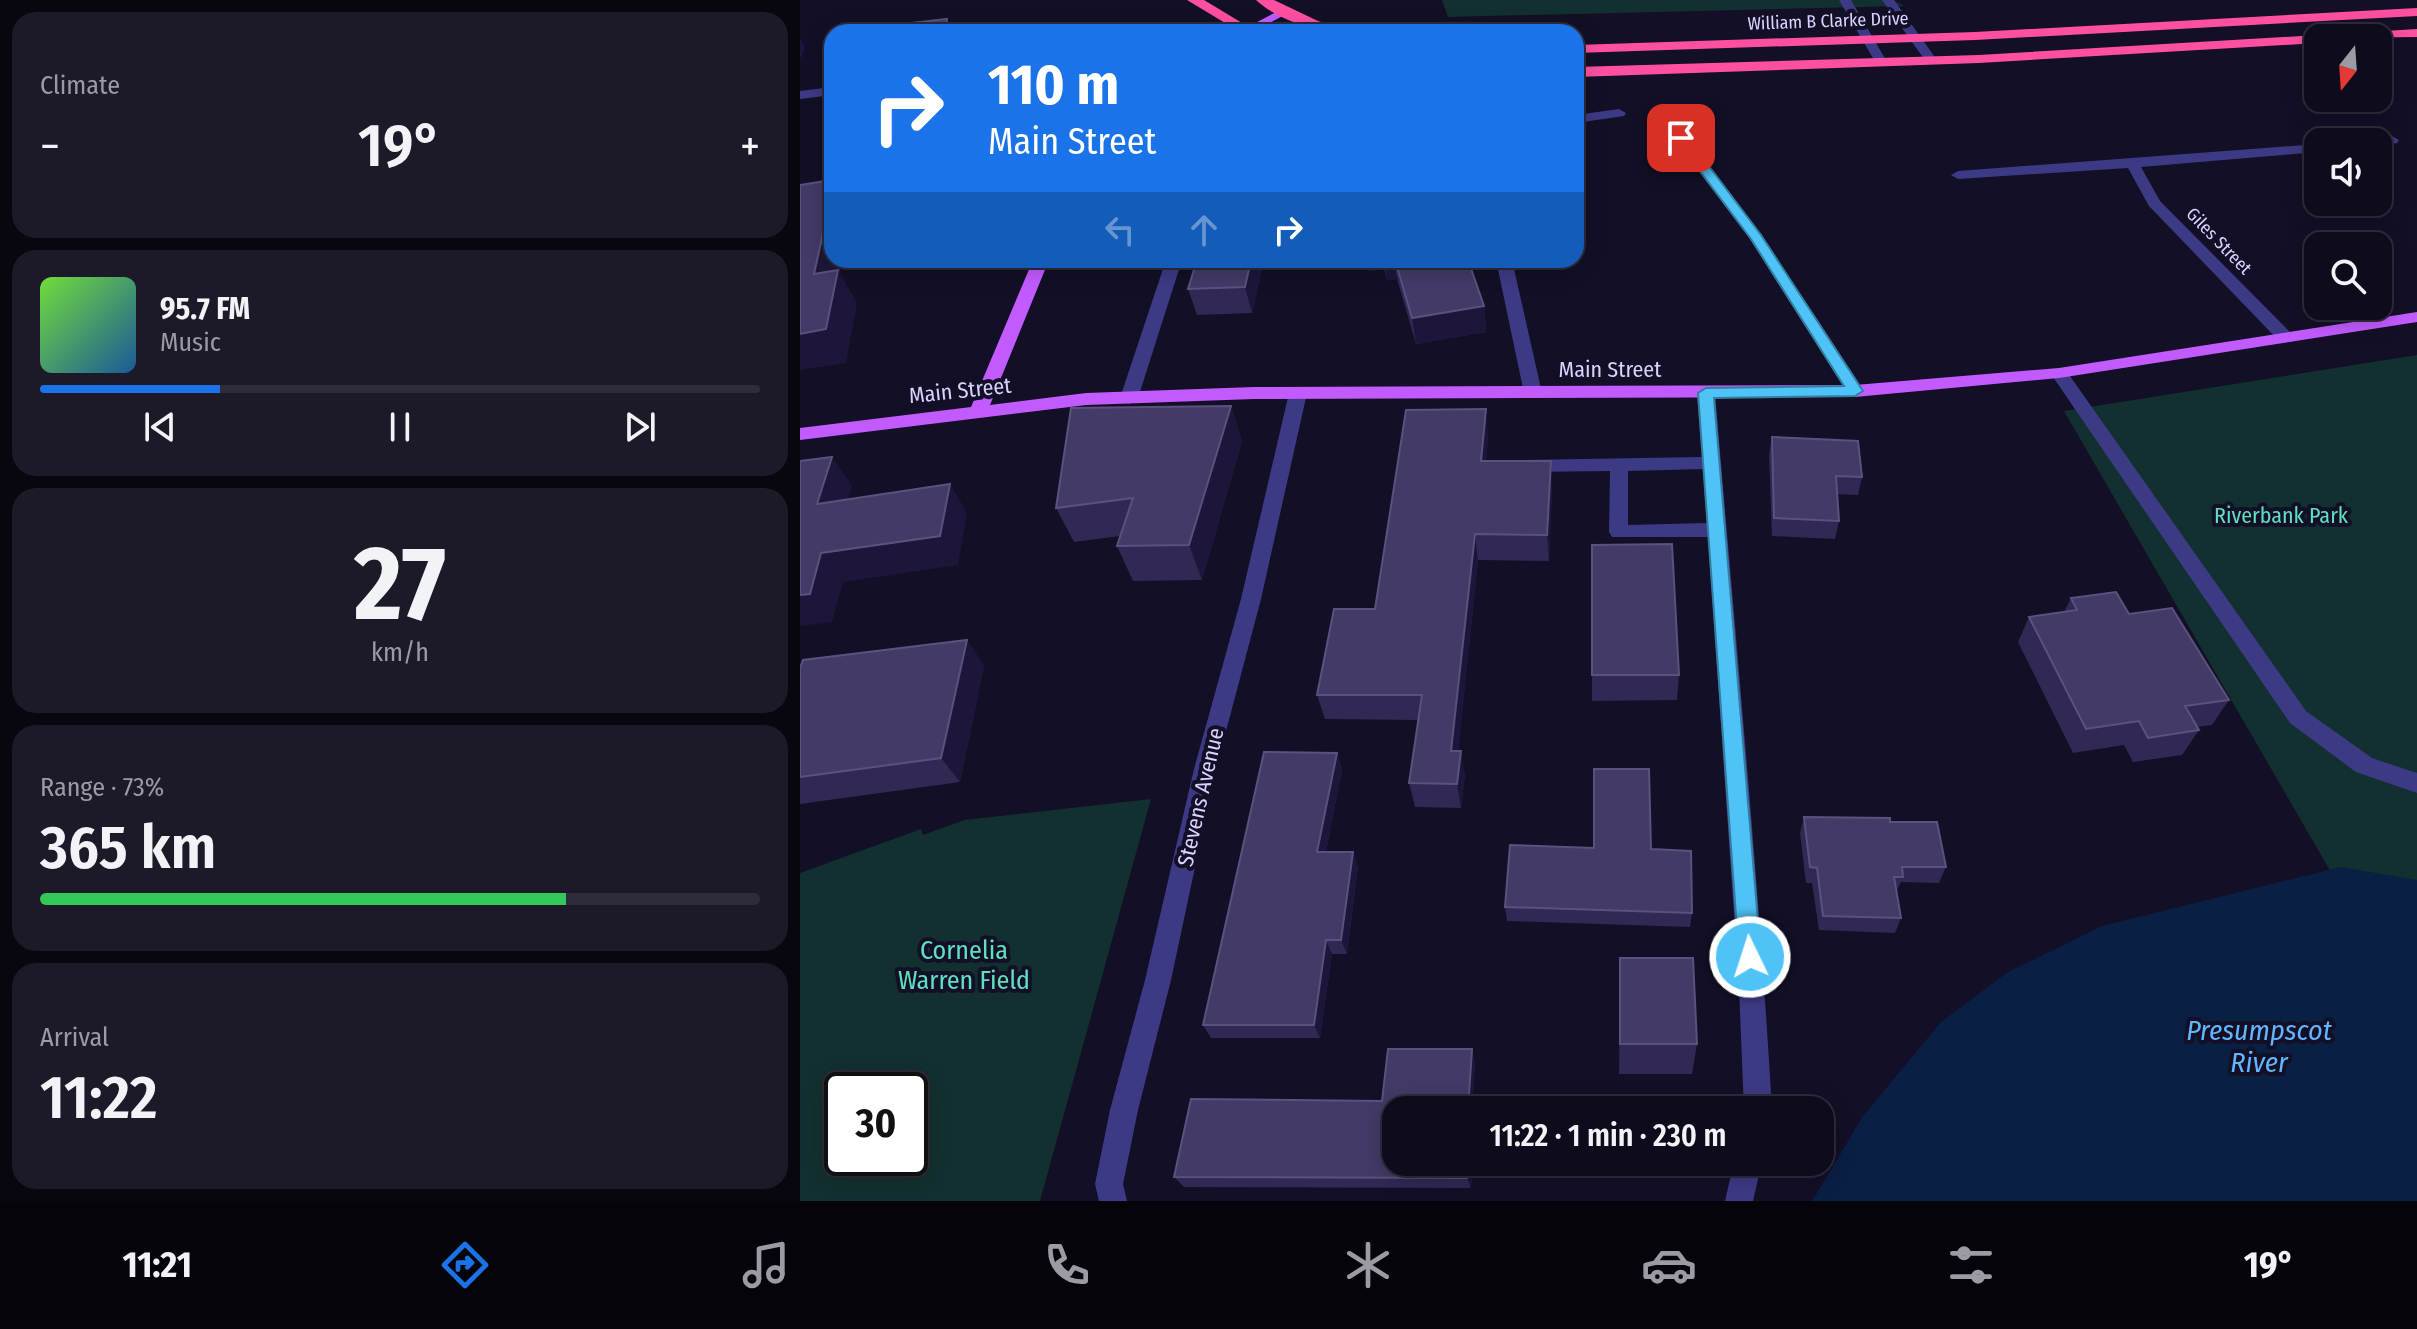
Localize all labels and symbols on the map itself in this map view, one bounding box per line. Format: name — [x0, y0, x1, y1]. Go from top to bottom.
street label: William B Clarke Drive — [1747, 7, 1909, 35]
north arrow — [2304, 24, 2392, 112]
pin — [1647, 104, 1715, 172]
street label: Giles Street — [2182, 203, 2256, 279]
street label: Main Street — [1559, 356, 1662, 383]
street label: Main Street — [908, 372, 1013, 409]
park label: Riverbank Park — [2214, 502, 2349, 529]
street label: Stevens Avenue — [1171, 725, 1230, 869]
position arrow — [1708, 915, 1792, 999]
park label: Cornelia Warren Field — [898, 935, 1030, 996]
water label: Presumpscot River — [2186, 1014, 2333, 1079]
speed limit sign: 30 — [824, 1072, 928, 1176]

